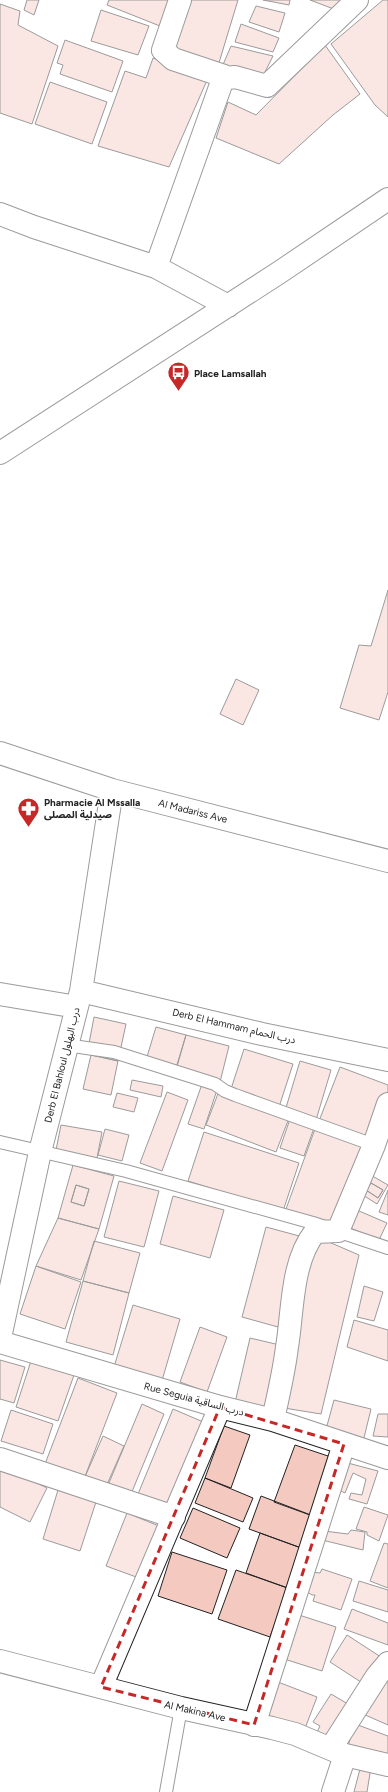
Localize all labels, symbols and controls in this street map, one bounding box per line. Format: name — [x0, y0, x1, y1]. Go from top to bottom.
bus stop icon: Place Lamsallah — [165, 360, 191, 393]
place label: Place Lamsallah — [194, 367, 267, 380]
pharmacy icon: Pharmacie Al Mssalla صيدلية المصلى — [16, 795, 42, 828]
place label: Pharmacie Al Mssalla صيدلية المصلى — [44, 796, 140, 821]
street label: Al Madariss Ave — [157, 796, 229, 826]
street label: Derb El Hammam درب الحمام — [171, 1005, 297, 1049]
street label: Derb El Bahloul درب البهلول — [41, 1006, 83, 1124]
street label: Rue Seguia درب الساقية — [143, 1379, 246, 1419]
street label: Al Makina Ave — [163, 1698, 227, 1724]

